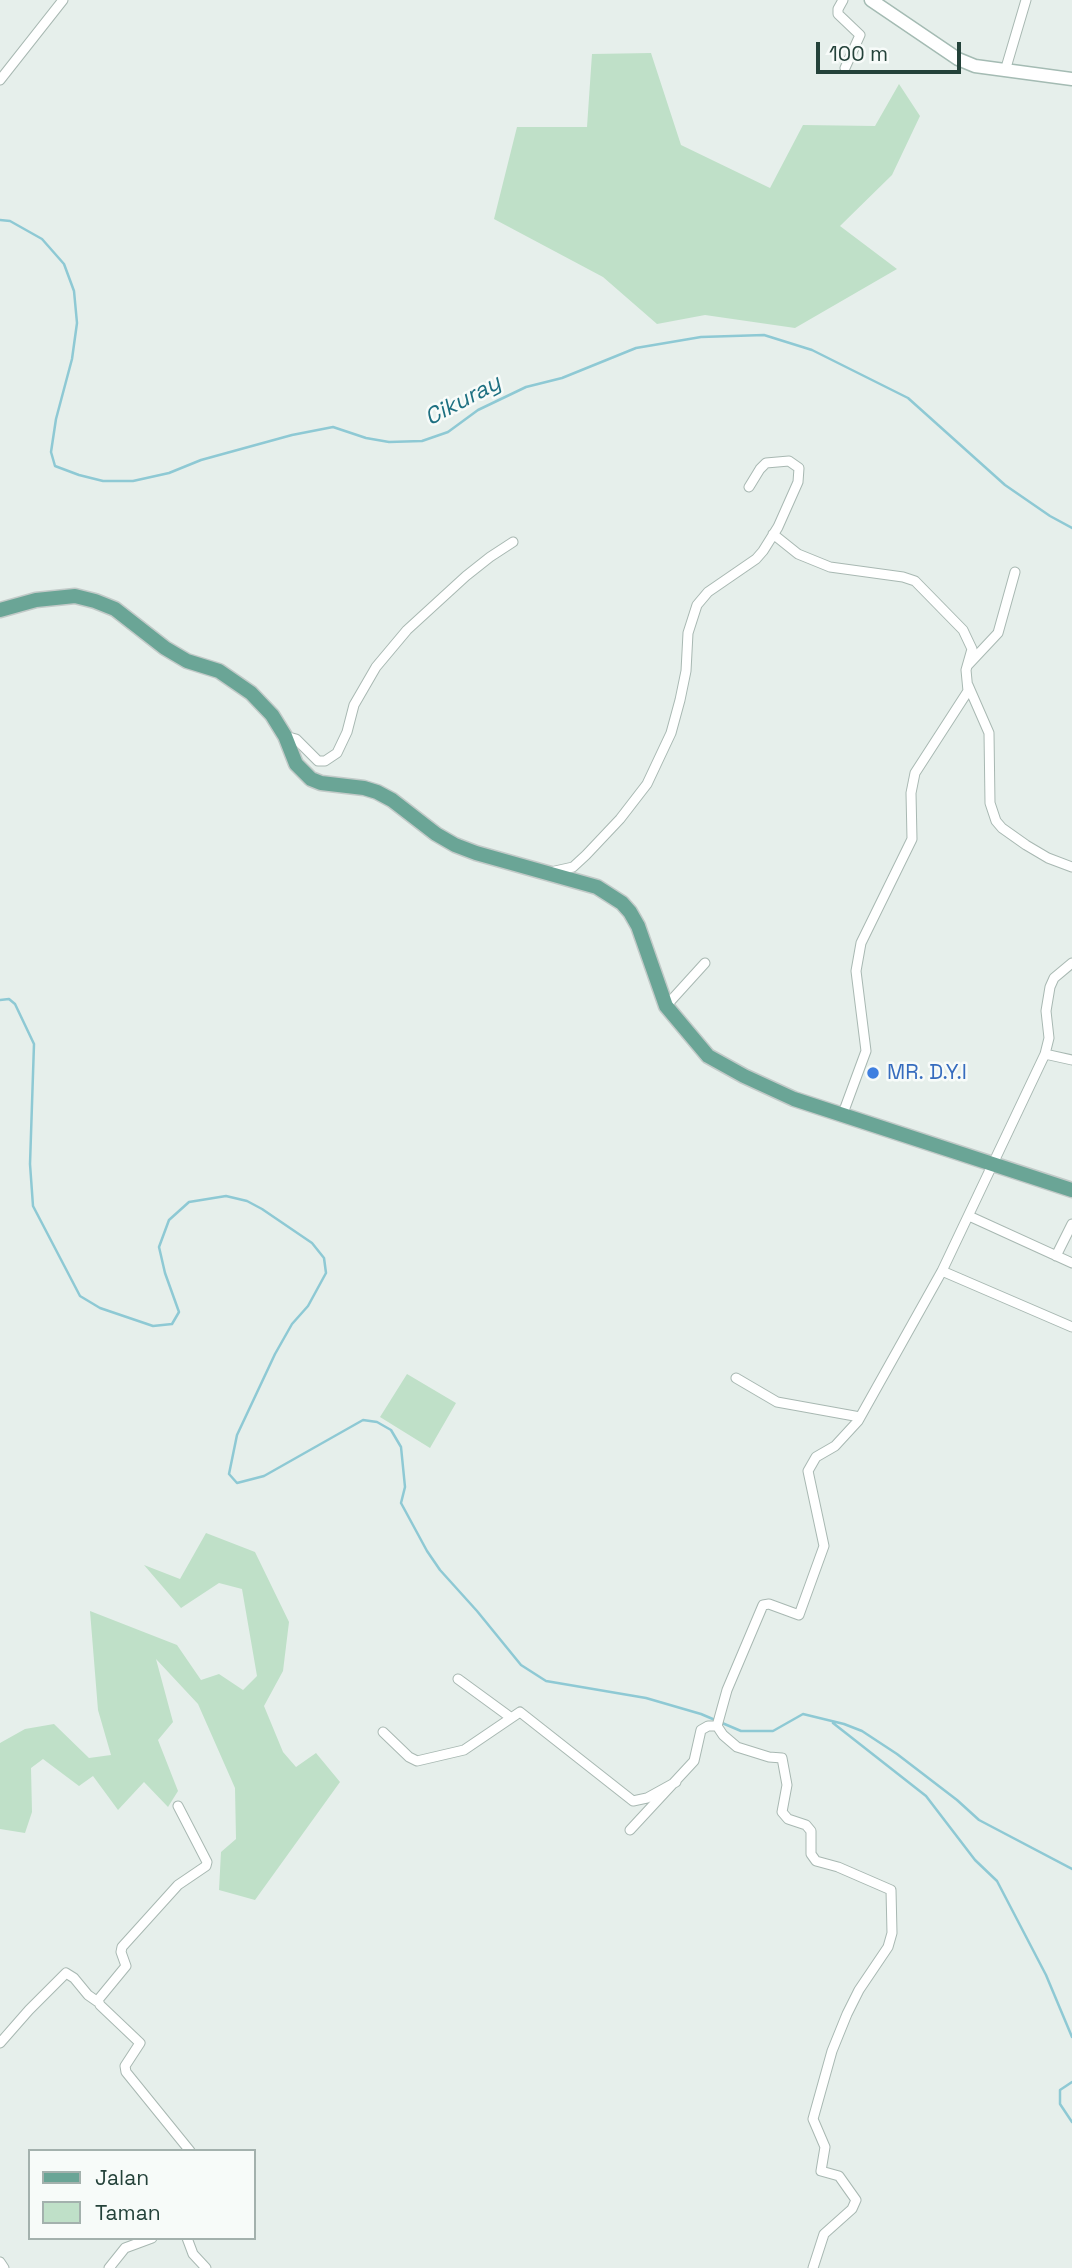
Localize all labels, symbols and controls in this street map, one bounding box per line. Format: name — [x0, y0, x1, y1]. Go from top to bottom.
scale bar — [820, 28, 965, 72]
text: 100 m — [829, 40, 888, 67]
water label: Cikuray — [420, 370, 506, 432]
place label: MR. D.Y.I — [887, 1060, 967, 1086]
marker: MR. D.Y.I — [865, 1065, 881, 1081]
legend — [28, 2149, 256, 2240]
text: Jalan — [95, 2164, 149, 2191]
text: Taman — [95, 2199, 161, 2226]

